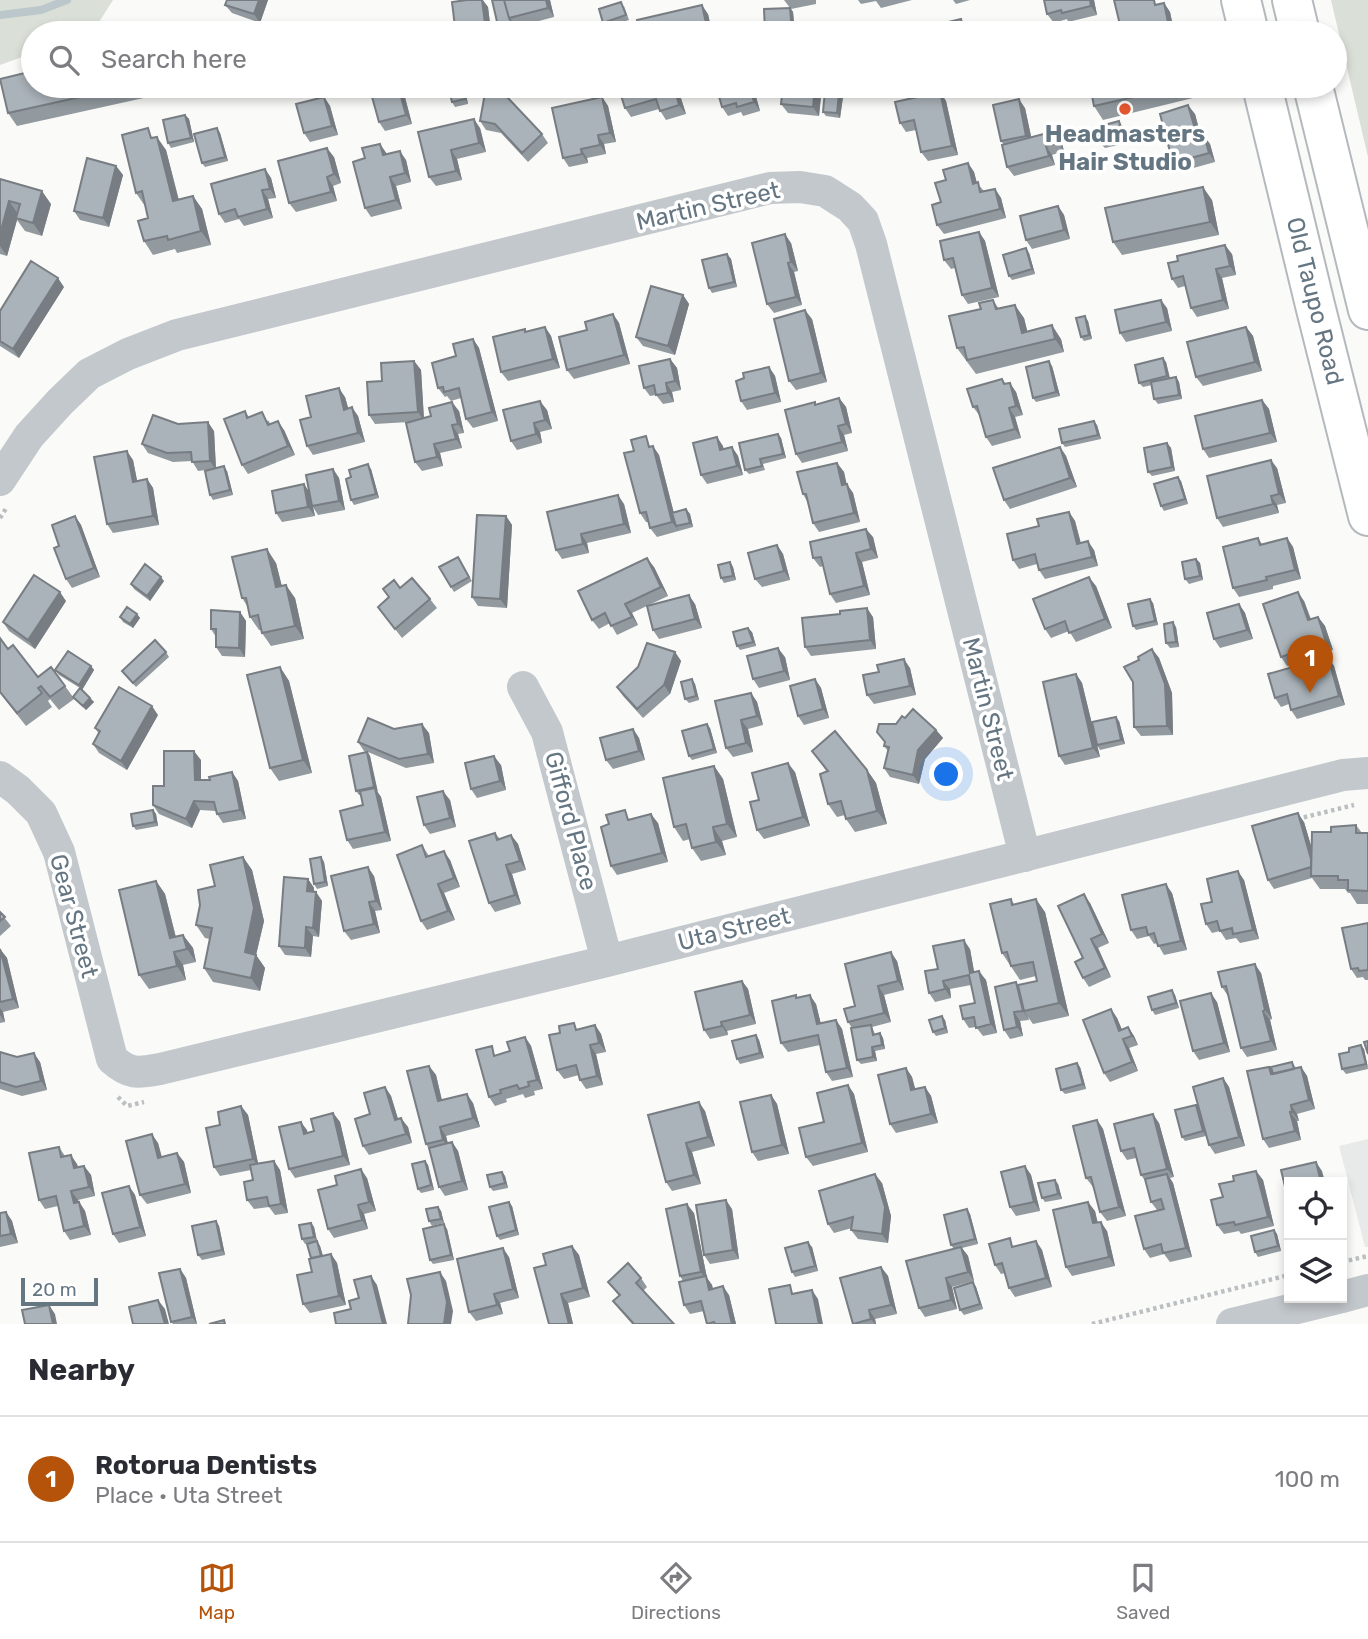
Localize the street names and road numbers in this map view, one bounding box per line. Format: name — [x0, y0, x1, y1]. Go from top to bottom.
street label: Martin Street — [634, 176, 782, 236]
street label: Old Taupo Road — [1281, 214, 1349, 388]
street label: Martin Street — [957, 635, 1019, 783]
street label: Gifford Place — [539, 749, 603, 893]
street label: Gear Street — [44, 851, 104, 981]
street label: Uta Street — [675, 902, 793, 956]

